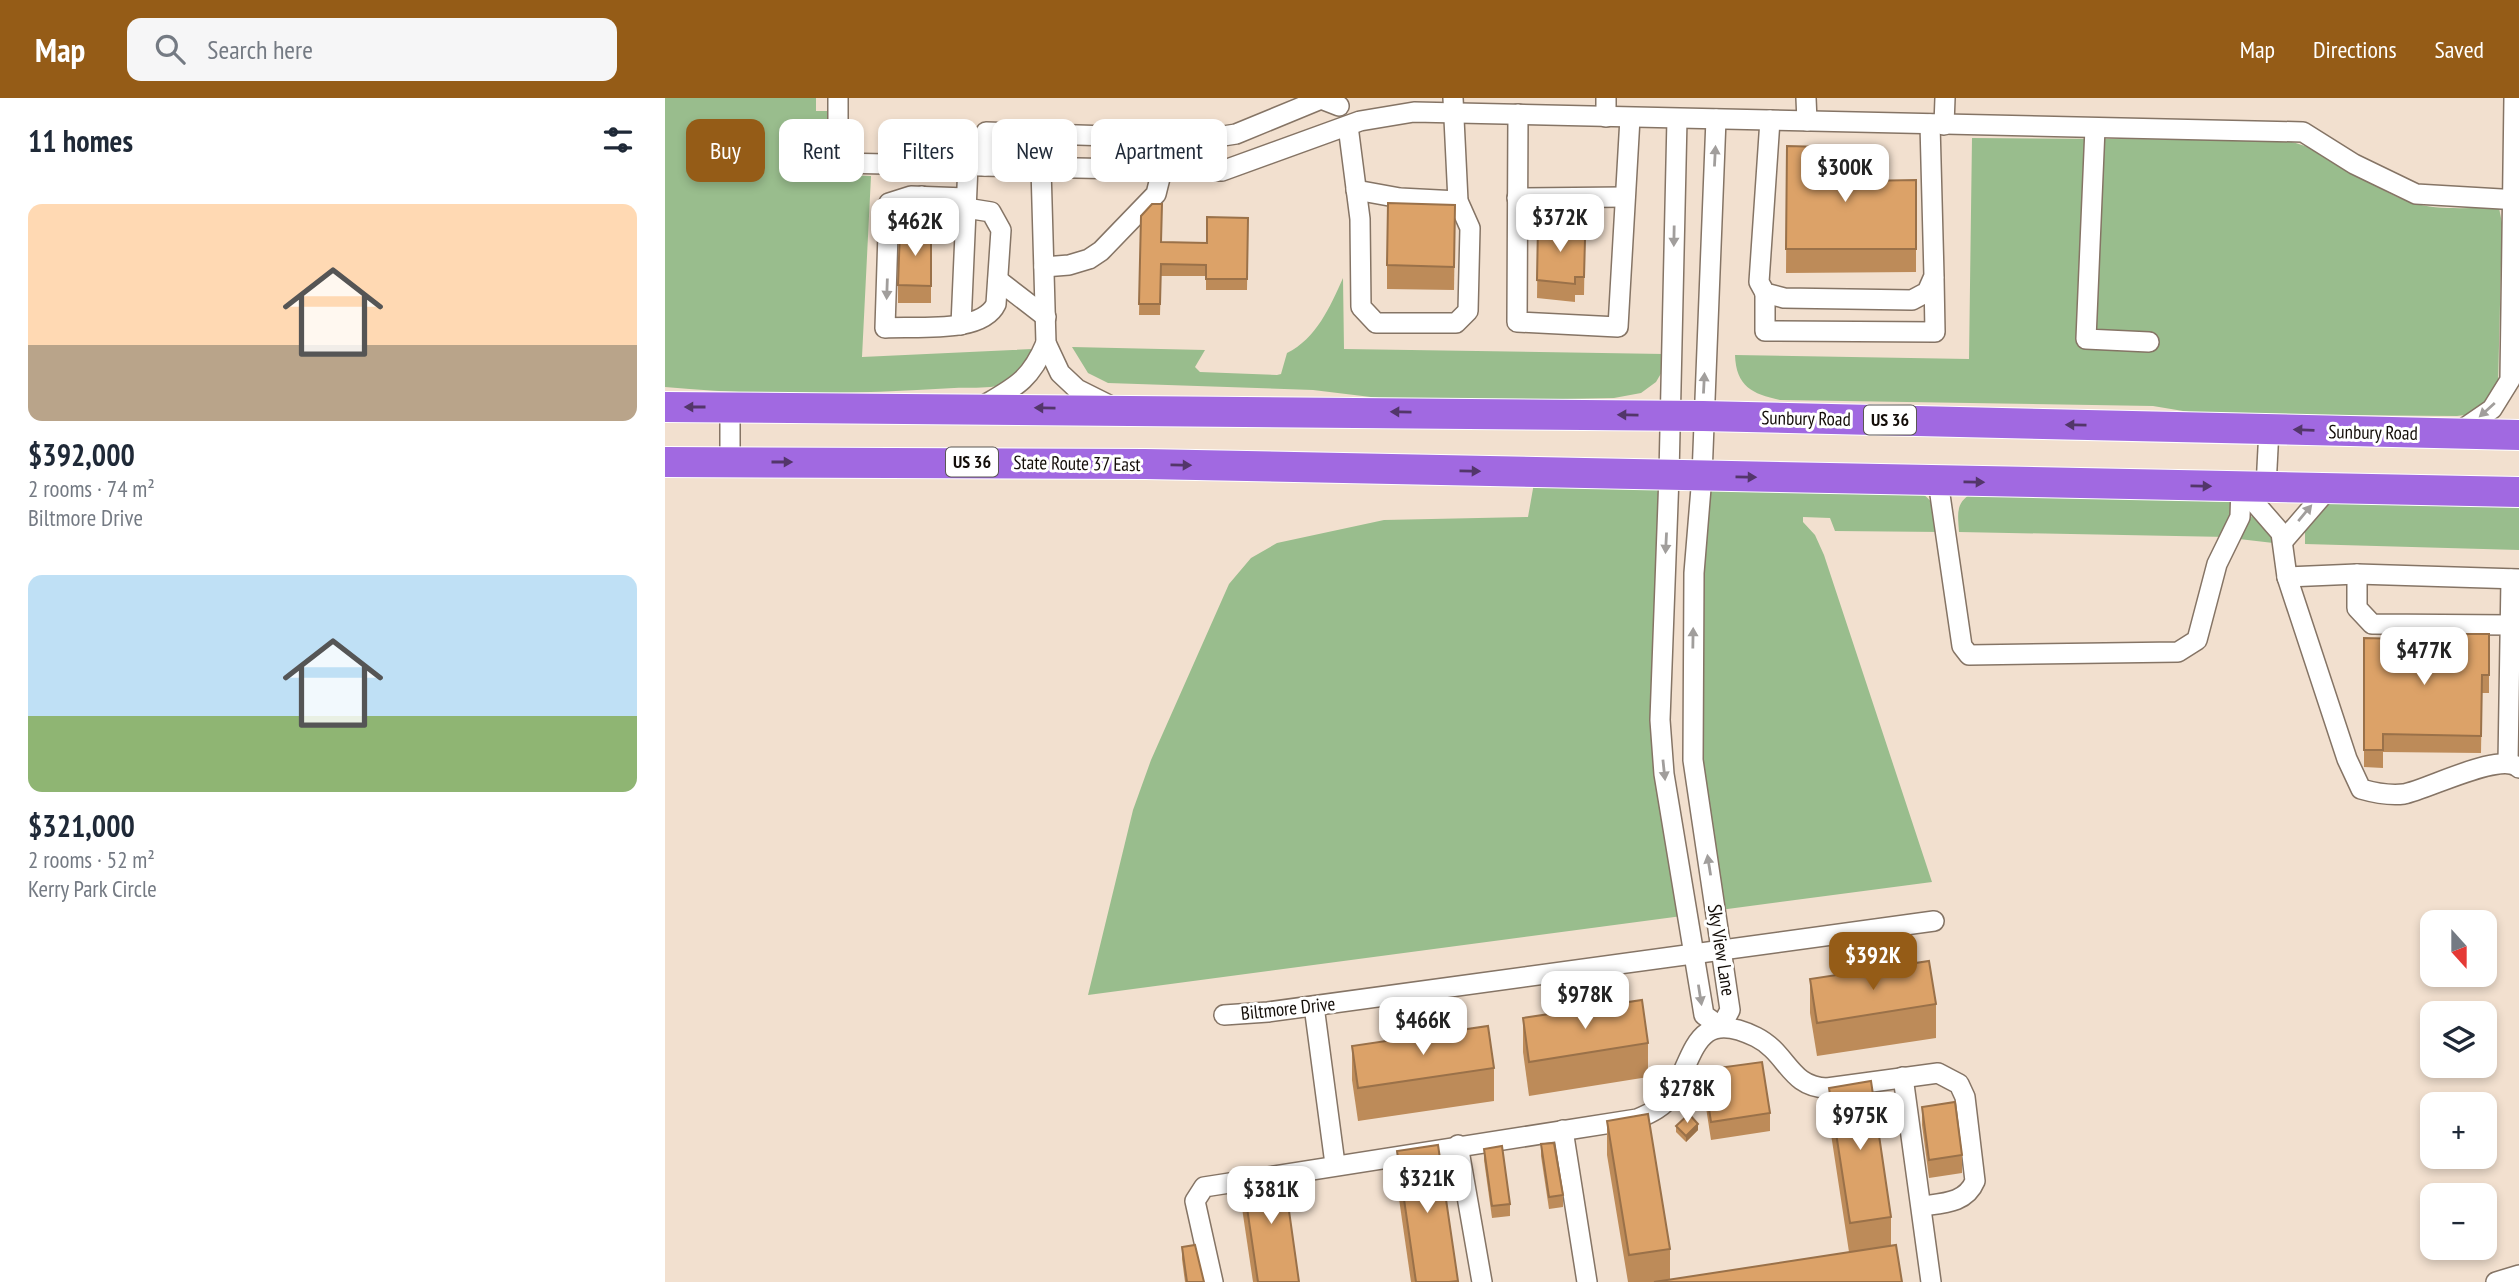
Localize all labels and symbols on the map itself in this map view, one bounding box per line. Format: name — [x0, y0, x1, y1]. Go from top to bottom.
pin: $300K — [1796, 144, 1894, 204]
one-way arrow — [1709, 145, 1720, 167]
pin: $372K — [1511, 194, 1609, 254]
pin: $462K — [866, 198, 964, 258]
one-way arrow — [1669, 225, 1680, 247]
one-way arrow — [881, 278, 892, 300]
one-way arrow — [1699, 372, 1710, 394]
one-way arrow — [684, 401, 706, 413]
one-way arrow — [1034, 402, 1056, 414]
one-way arrow — [2479, 402, 2496, 418]
street label: Sunbury Road — [1761, 405, 1851, 431]
one-way arrow — [1390, 406, 1412, 418]
road number: US 36 — [1864, 406, 1916, 434]
one-way arrow — [1617, 409, 1639, 421]
one-way arrow — [2065, 419, 2087, 430]
street label: Sunbury Road — [2328, 419, 2418, 445]
one-way arrow — [2293, 425, 2315, 436]
road number: US 36 — [946, 448, 998, 476]
street label: State Route 37 East — [1013, 450, 1142, 476]
one-way arrow — [771, 456, 793, 468]
one-way arrow — [1170, 459, 1192, 471]
one-way arrow — [1459, 465, 1481, 476]
one-way arrow — [1736, 471, 1758, 482]
one-way arrow — [1963, 476, 1985, 488]
one-way arrow — [2190, 480, 2212, 492]
one-way arrow — [2297, 505, 2312, 522]
one-way arrow — [1661, 532, 1672, 554]
one-way arrow — [1687, 627, 1699, 649]
pin: $477K — [2375, 628, 2473, 687]
one-way arrow — [1659, 759, 1670, 781]
one-way arrow — [1703, 854, 1714, 876]
street label: Sky View Lane — [1703, 902, 1741, 998]
north arrow — [2420, 910, 2497, 987]
pin: $392K — [1824, 932, 1922, 992]
pin: $978K — [1536, 972, 1634, 1031]
one-way arrow — [1695, 984, 1706, 1006]
street label: Biltmore Drive — [1240, 991, 1337, 1025]
pin: $466K — [1374, 998, 1472, 1057]
pin: $278K — [1638, 1066, 1736, 1125]
pin: $975K — [1811, 1093, 1909, 1152]
pin: $321K — [1378, 1156, 1476, 1215]
pin: $381K — [1222, 1166, 1320, 1226]

